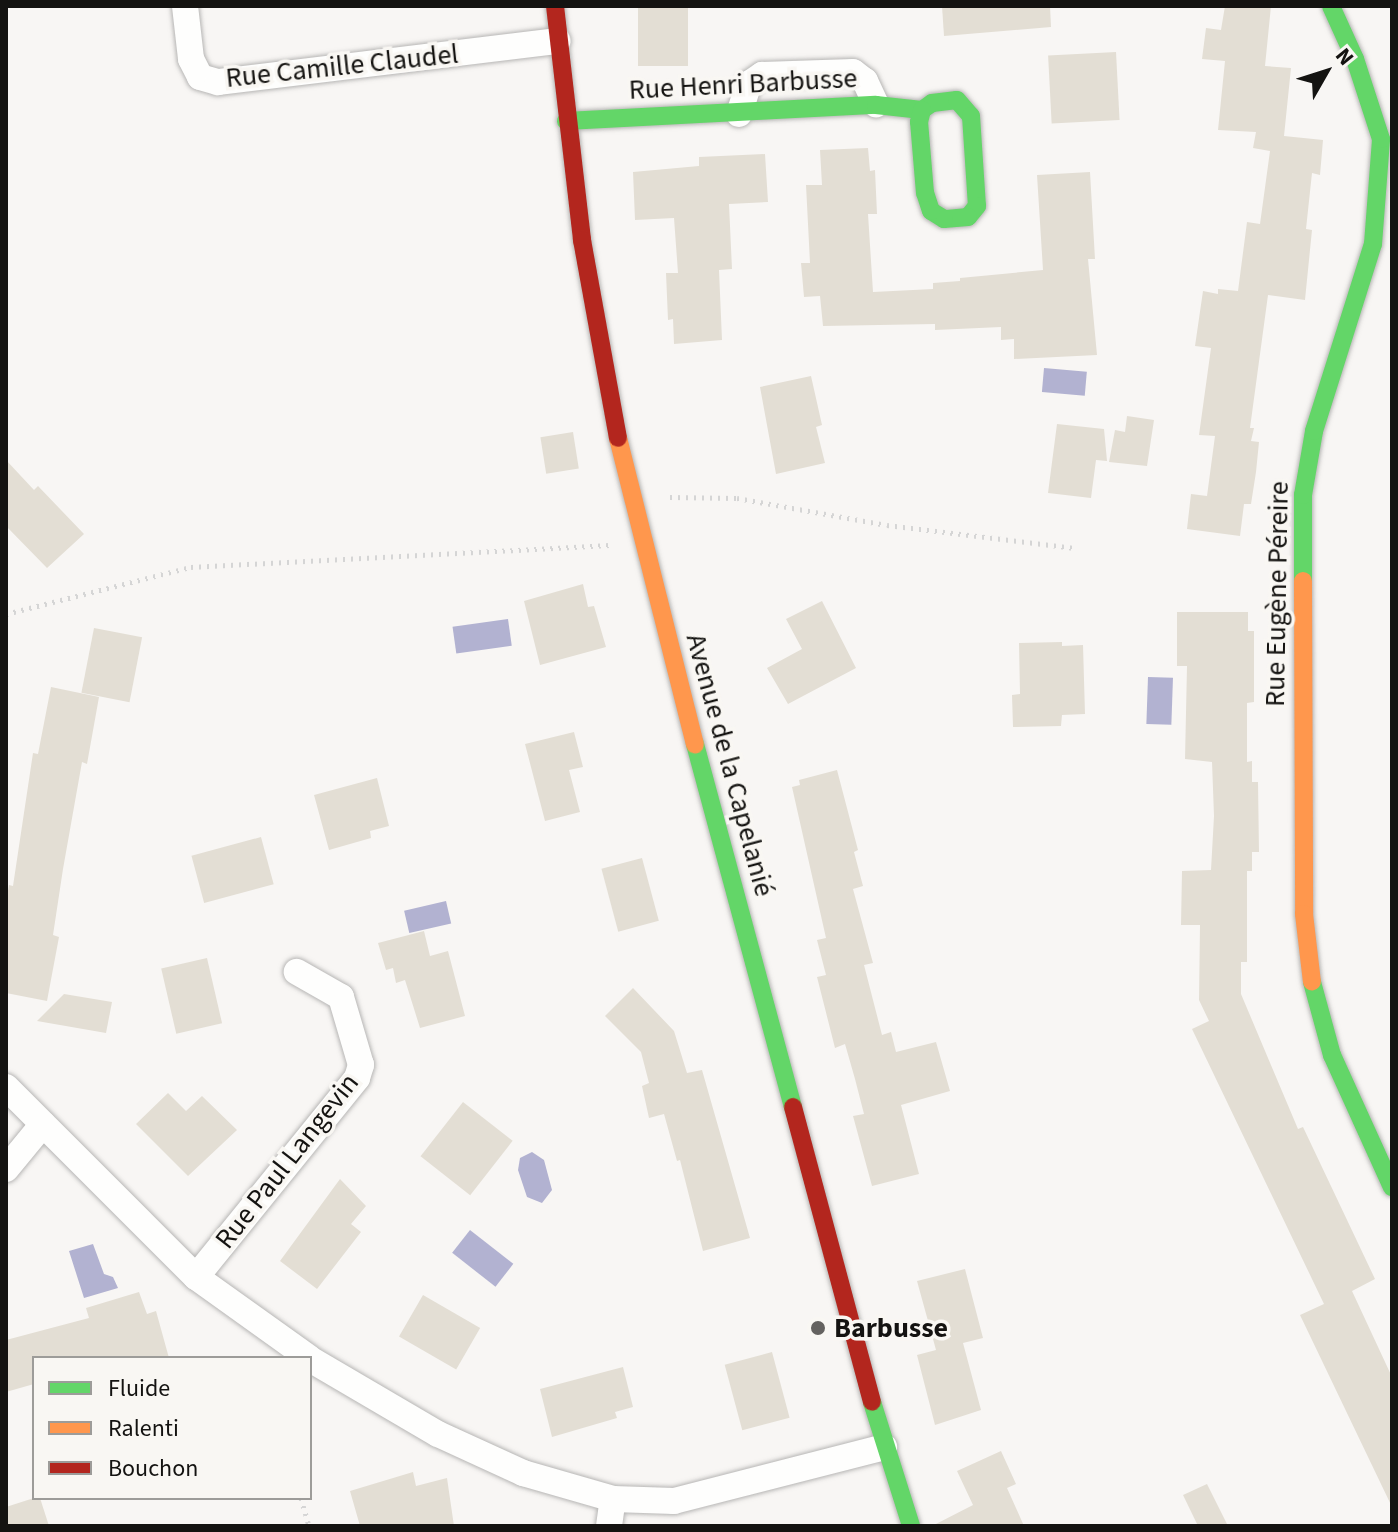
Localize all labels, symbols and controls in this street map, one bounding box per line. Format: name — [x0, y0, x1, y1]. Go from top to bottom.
north arrow — [1286, 32, 1366, 112]
street label: Rue Camille Claudel — [224, 37, 460, 95]
text: N — [1328, 41, 1362, 73]
street label: Rue Henri Barbusse — [628, 61, 858, 107]
street label: Rue Eugène Péreire — [1258, 481, 1296, 707]
street label: Avenue de la Capelanié — [679, 630, 781, 900]
street label: Rue Paul Langevin — [208, 1067, 366, 1255]
place label: Barbusse — [834, 1311, 948, 1345]
marker: Barbusse — [809, 1319, 827, 1337]
legend — [32, 1356, 312, 1500]
text: Fluide — [108, 1371, 170, 1406]
text: Ralenti — [108, 1411, 179, 1446]
text: Bouchon — [108, 1451, 198, 1486]

